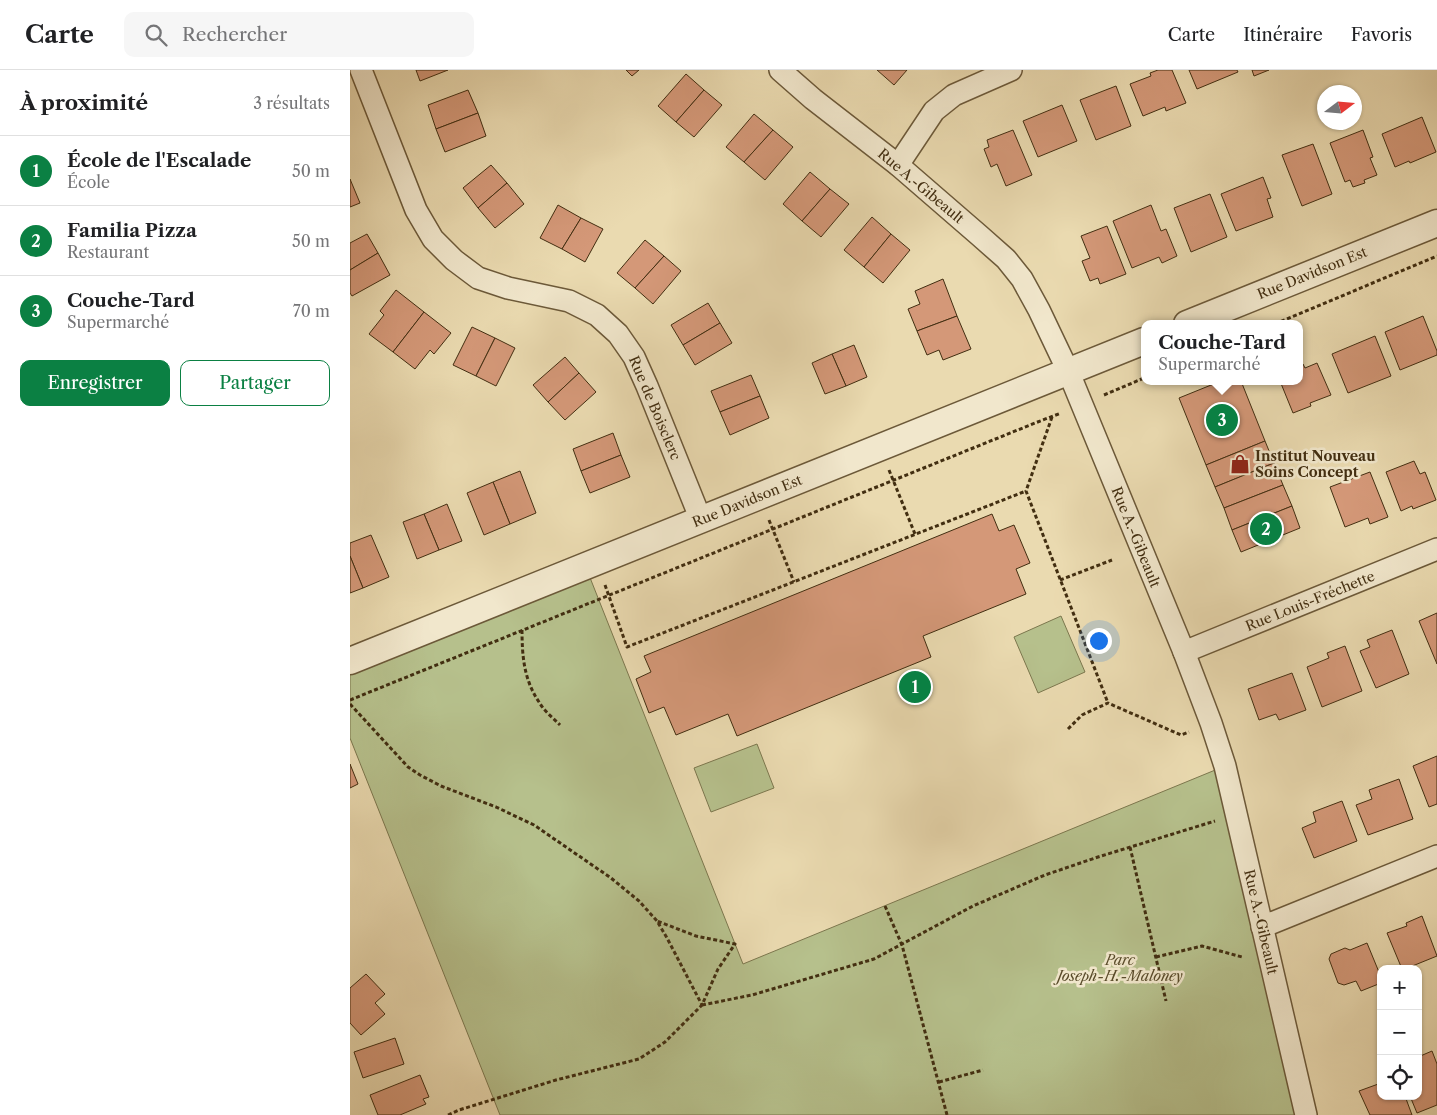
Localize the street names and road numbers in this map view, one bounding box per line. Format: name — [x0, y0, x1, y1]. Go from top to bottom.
street label: Rue A.-Gibeault — [874, 145, 968, 227]
street label: Rue Davidson Est — [1254, 243, 1370, 303]
street label: Rue de Boisclerc — [625, 353, 685, 463]
street label: Rue Davidson Est — [689, 471, 805, 531]
street label: Rue A.-Gibeault — [1108, 484, 1164, 590]
street label: Rue Louis-Fréchette — [1243, 567, 1377, 635]
street label: Rue A.-Gibeault — [1240, 868, 1282, 976]

